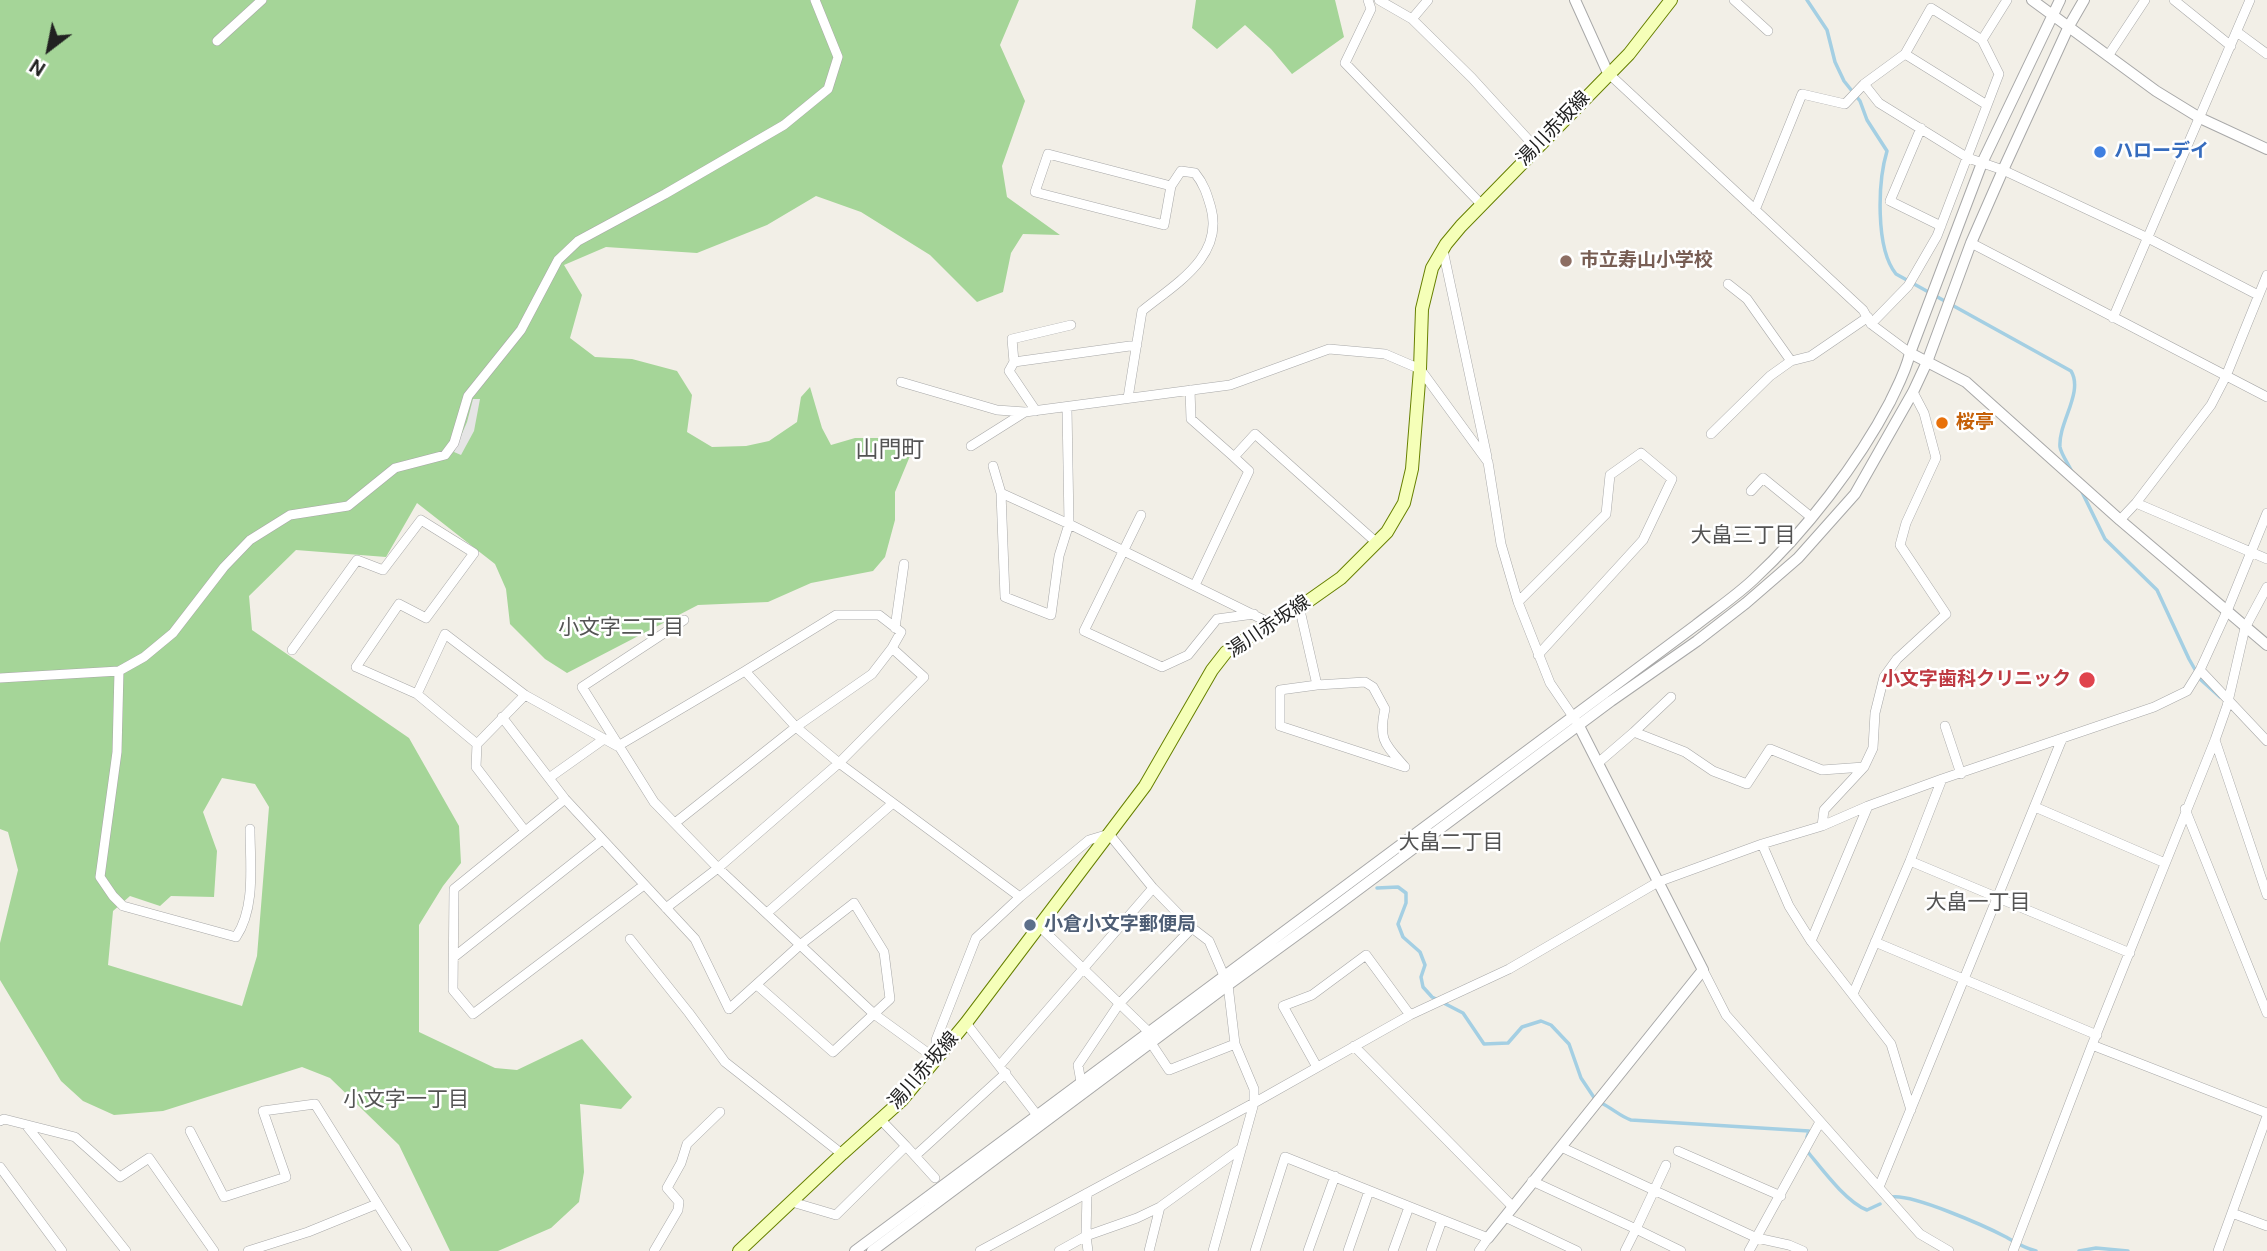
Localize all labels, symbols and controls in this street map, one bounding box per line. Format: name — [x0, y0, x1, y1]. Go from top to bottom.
north arrow — [14, 14, 84, 84]
text: N — [25, 53, 50, 82]
street label: 湯川赤坂線 — [1513, 87, 1595, 171]
place label: ハローデイ — [2114, 141, 2209, 163]
marker: ハローデイ — [2092, 144, 2108, 160]
place label: 市立寿山小学校 — [1580, 250, 1713, 272]
marker: 市立寿山小学校 — [1558, 253, 1574, 269]
place label: 桜亭 — [1956, 412, 1994, 434]
marker: 桜亭 — [1934, 415, 1950, 431]
district label: 山門町 — [856, 437, 924, 465]
district label: 大畠三丁目 — [1691, 523, 1795, 549]
street label: 湯川赤坂線 — [1223, 591, 1315, 663]
district label: 小文字二丁目 — [558, 615, 684, 641]
place label: 小文字歯科クリニック — [1881, 669, 2071, 691]
marker: 小文字歯科クリニック — [2077, 670, 2097, 690]
district label: 大畠二丁目 — [1399, 830, 1503, 856]
district label: 大畠一丁目 — [1926, 890, 2030, 916]
place label: 小倉小文字郵便局 — [1044, 914, 1196, 936]
marker: 小倉小文字郵便局 — [1022, 917, 1038, 933]
street label: 湯川赤坂線 — [884, 1028, 964, 1114]
district label: 小文字一丁目 — [343, 1087, 469, 1113]

